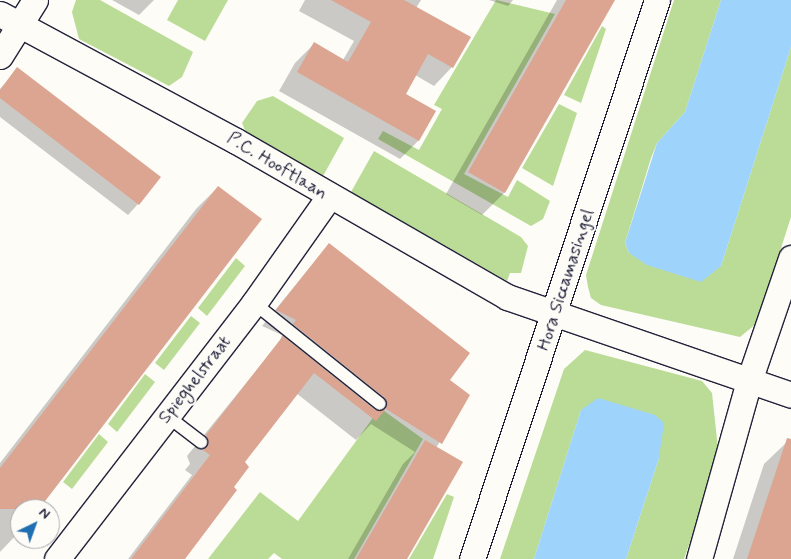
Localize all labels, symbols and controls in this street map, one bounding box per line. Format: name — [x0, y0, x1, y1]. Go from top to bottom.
street label: P.C. Hooftlaan — [223, 128, 331, 204]
street label: Hora Siccamasingel — [533, 206, 599, 354]
street label: Spieghelstraat — [154, 332, 236, 428]
north arrow — [10, 499, 60, 549]
text: N — [35, 504, 54, 523]

